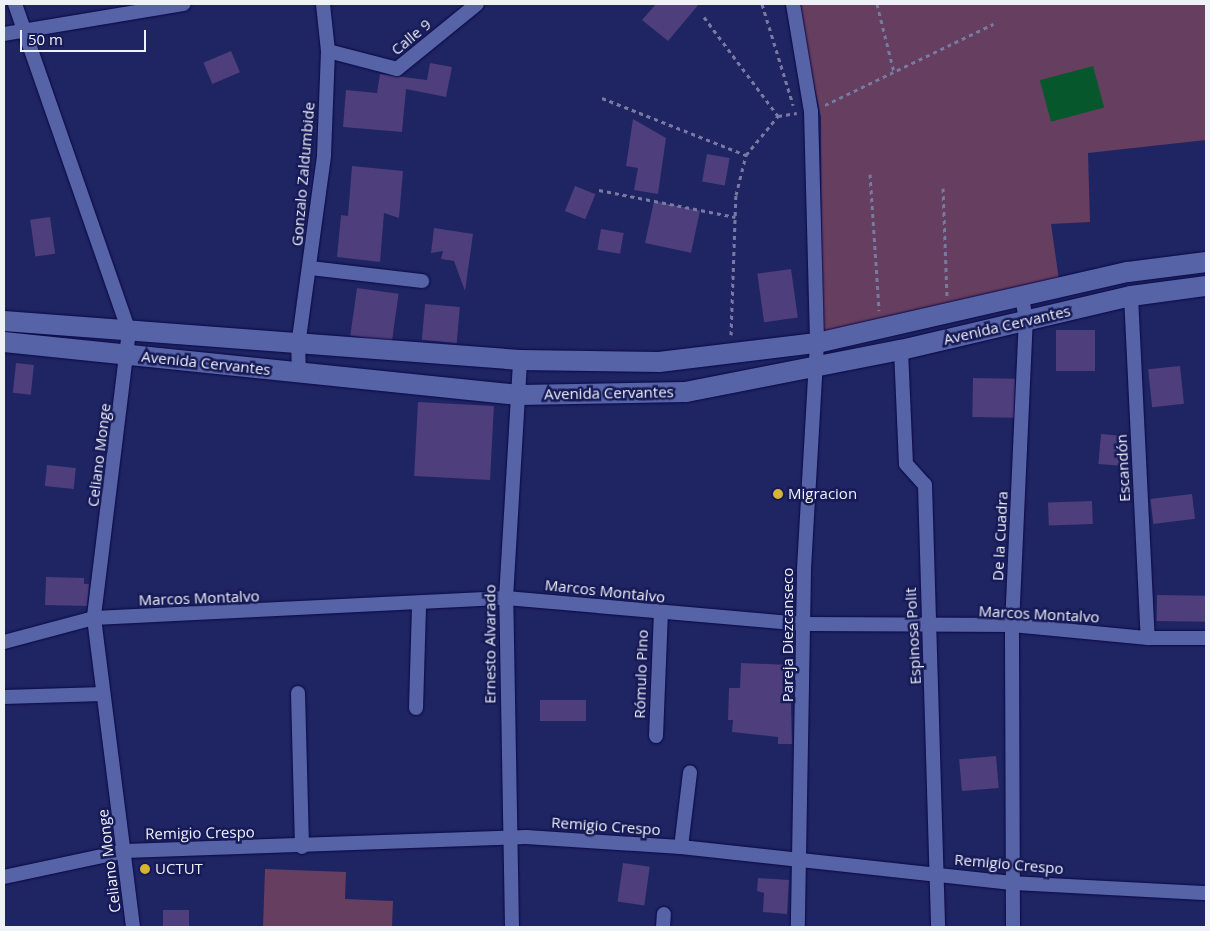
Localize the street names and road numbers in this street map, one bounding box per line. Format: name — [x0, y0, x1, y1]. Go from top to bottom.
street label: Calle 9 — [387, 15, 435, 59]
street label: Gonzalo Zaldumbide — [288, 101, 318, 247]
street label: Avenida Cervantes — [942, 302, 1072, 348]
street label: Avenida Cervantes — [141, 347, 271, 379]
street label: Avenida Cervantes — [544, 383, 674, 403]
street label: Celiano Monge — [84, 402, 114, 508]
street label: Escandón — [1112, 434, 1134, 502]
street label: De la Cuadra — [989, 491, 1011, 581]
street label: Pareja Diezcanseco — [779, 568, 797, 702]
street label: Marcos Montalvo — [544, 576, 666, 606]
street label: Ernesto Alvarado — [481, 584, 499, 704]
street label: Marcos Montalvo — [138, 587, 260, 609]
street label: Espinosa Polit — [901, 587, 925, 685]
street label: Marcos Montalvo — [978, 602, 1100, 626]
street label: Rómulo Pino — [630, 629, 652, 719]
street label: Celiano Monge — [94, 808, 124, 914]
street label: Remigio Crespo — [551, 813, 661, 839]
street label: Remigio Crespo — [145, 823, 255, 843]
street label: Remigio Crespo — [954, 850, 1064, 878]

